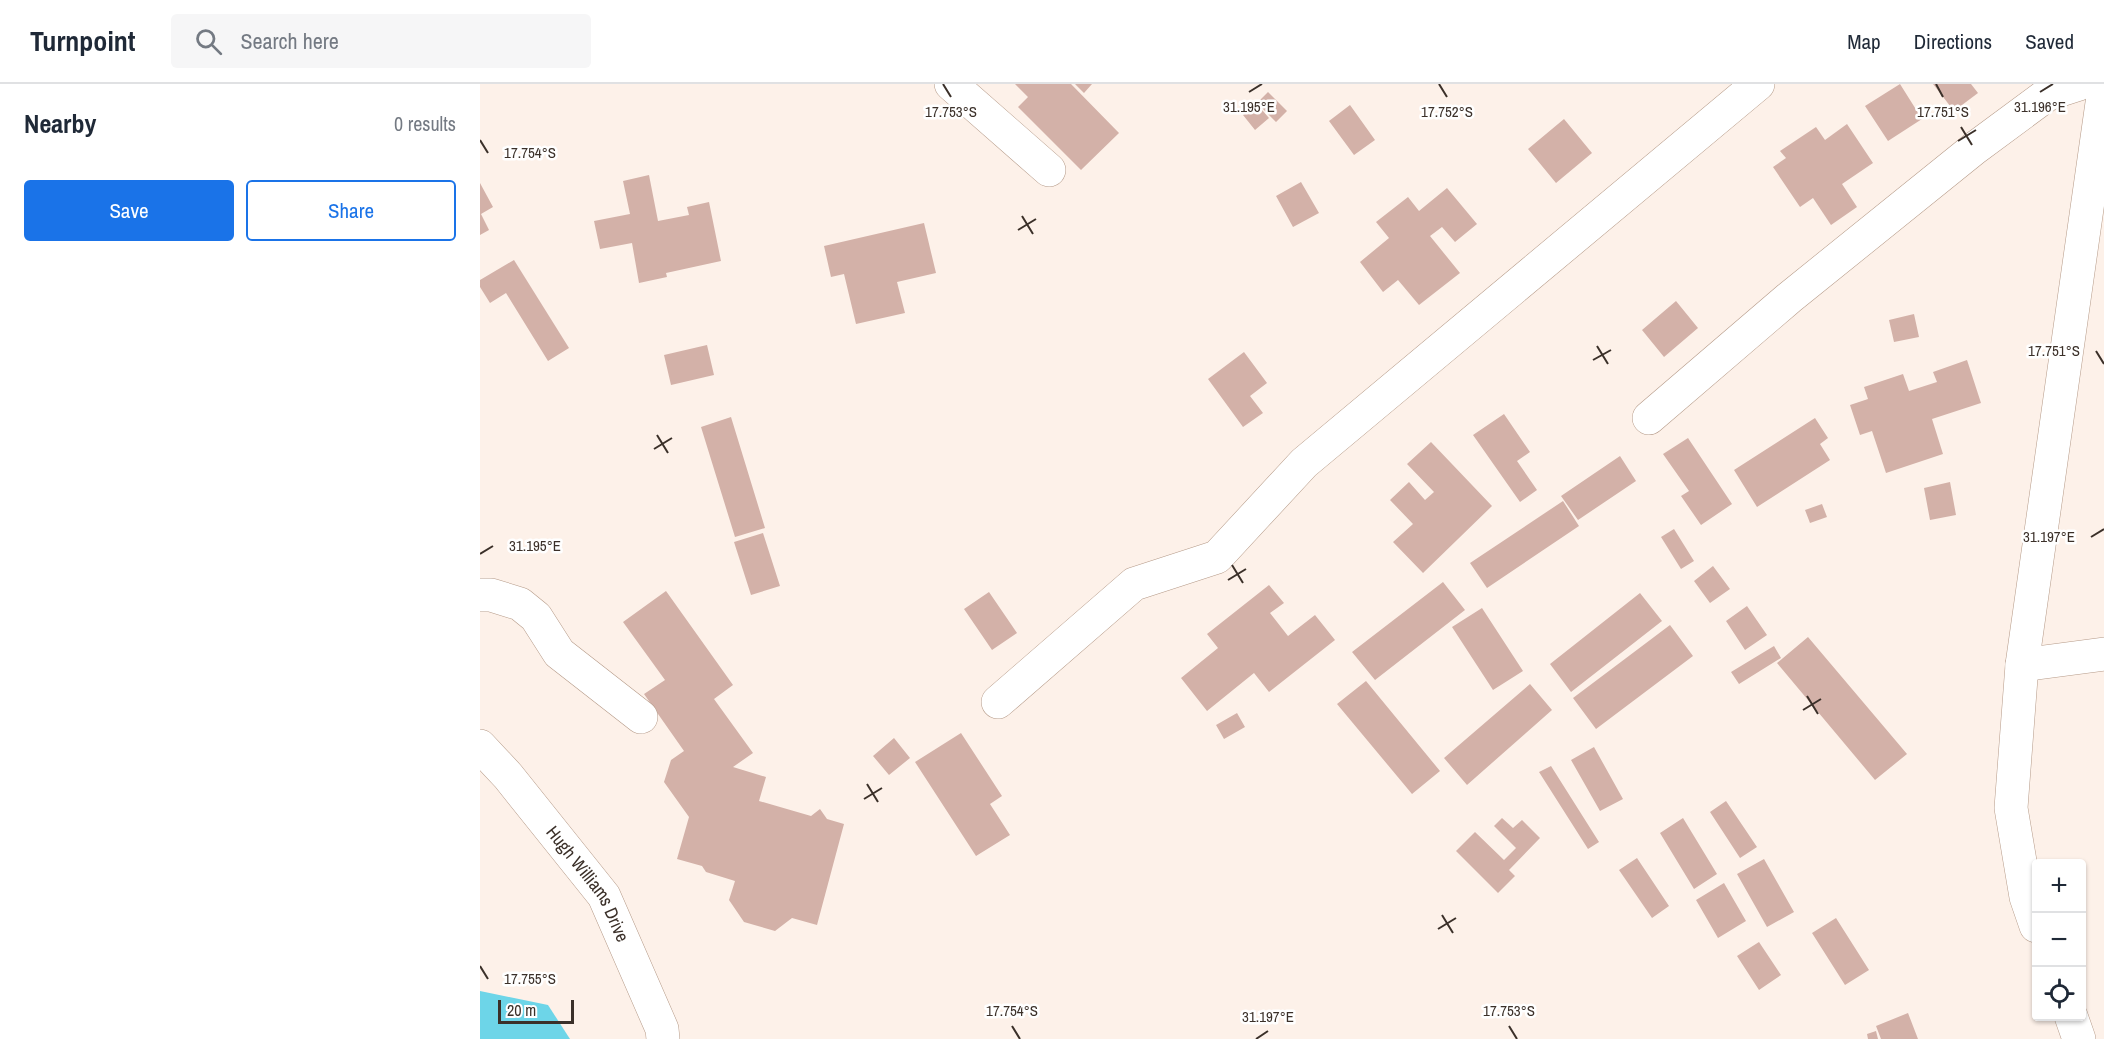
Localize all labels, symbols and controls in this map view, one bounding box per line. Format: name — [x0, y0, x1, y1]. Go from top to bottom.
search box — [171, 14, 591, 68]
text: Turnpoint — [30, 22, 135, 60]
icon: search — [192, 25, 225, 58]
text: Search here — [240, 26, 339, 56]
text: Map — [1847, 27, 1881, 56]
text: Directions — [1914, 27, 1992, 56]
text: Saved — [2025, 27, 2074, 56]
text: 31.195°E — [1223, 96, 1275, 117]
text: 31.196°E — [2014, 96, 2066, 117]
text: 17.753°S — [925, 101, 977, 122]
text: 17.752°S — [1421, 101, 1473, 122]
text: 17.751°S — [1917, 101, 1969, 122]
text: Nearby — [24, 106, 96, 141]
text: 0 results — [394, 110, 456, 137]
text: 17.754°S — [504, 142, 556, 163]
button: Save — [24, 180, 234, 241]
button: Share — [246, 180, 456, 241]
text: 17.751°S — [2028, 340, 2080, 361]
text: 31.197°E — [2023, 526, 2075, 547]
text: 31.195°E — [509, 535, 561, 556]
street label: Hugh Williams Drive — [541, 820, 636, 946]
map controls — [2032, 859, 2086, 1021]
button: + — [2032, 859, 2086, 913]
button: − — [2032, 913, 2086, 967]
button: locate — [2032, 967, 2086, 1021]
text: 17.755°S — [504, 968, 556, 989]
scale bar — [498, 997, 574, 1024]
text: 20 m — [507, 999, 536, 1021]
text: 17.754°S — [986, 1000, 1038, 1021]
text: 17.753°S — [1483, 1000, 1535, 1021]
text: 31.197°E — [1242, 1006, 1294, 1027]

